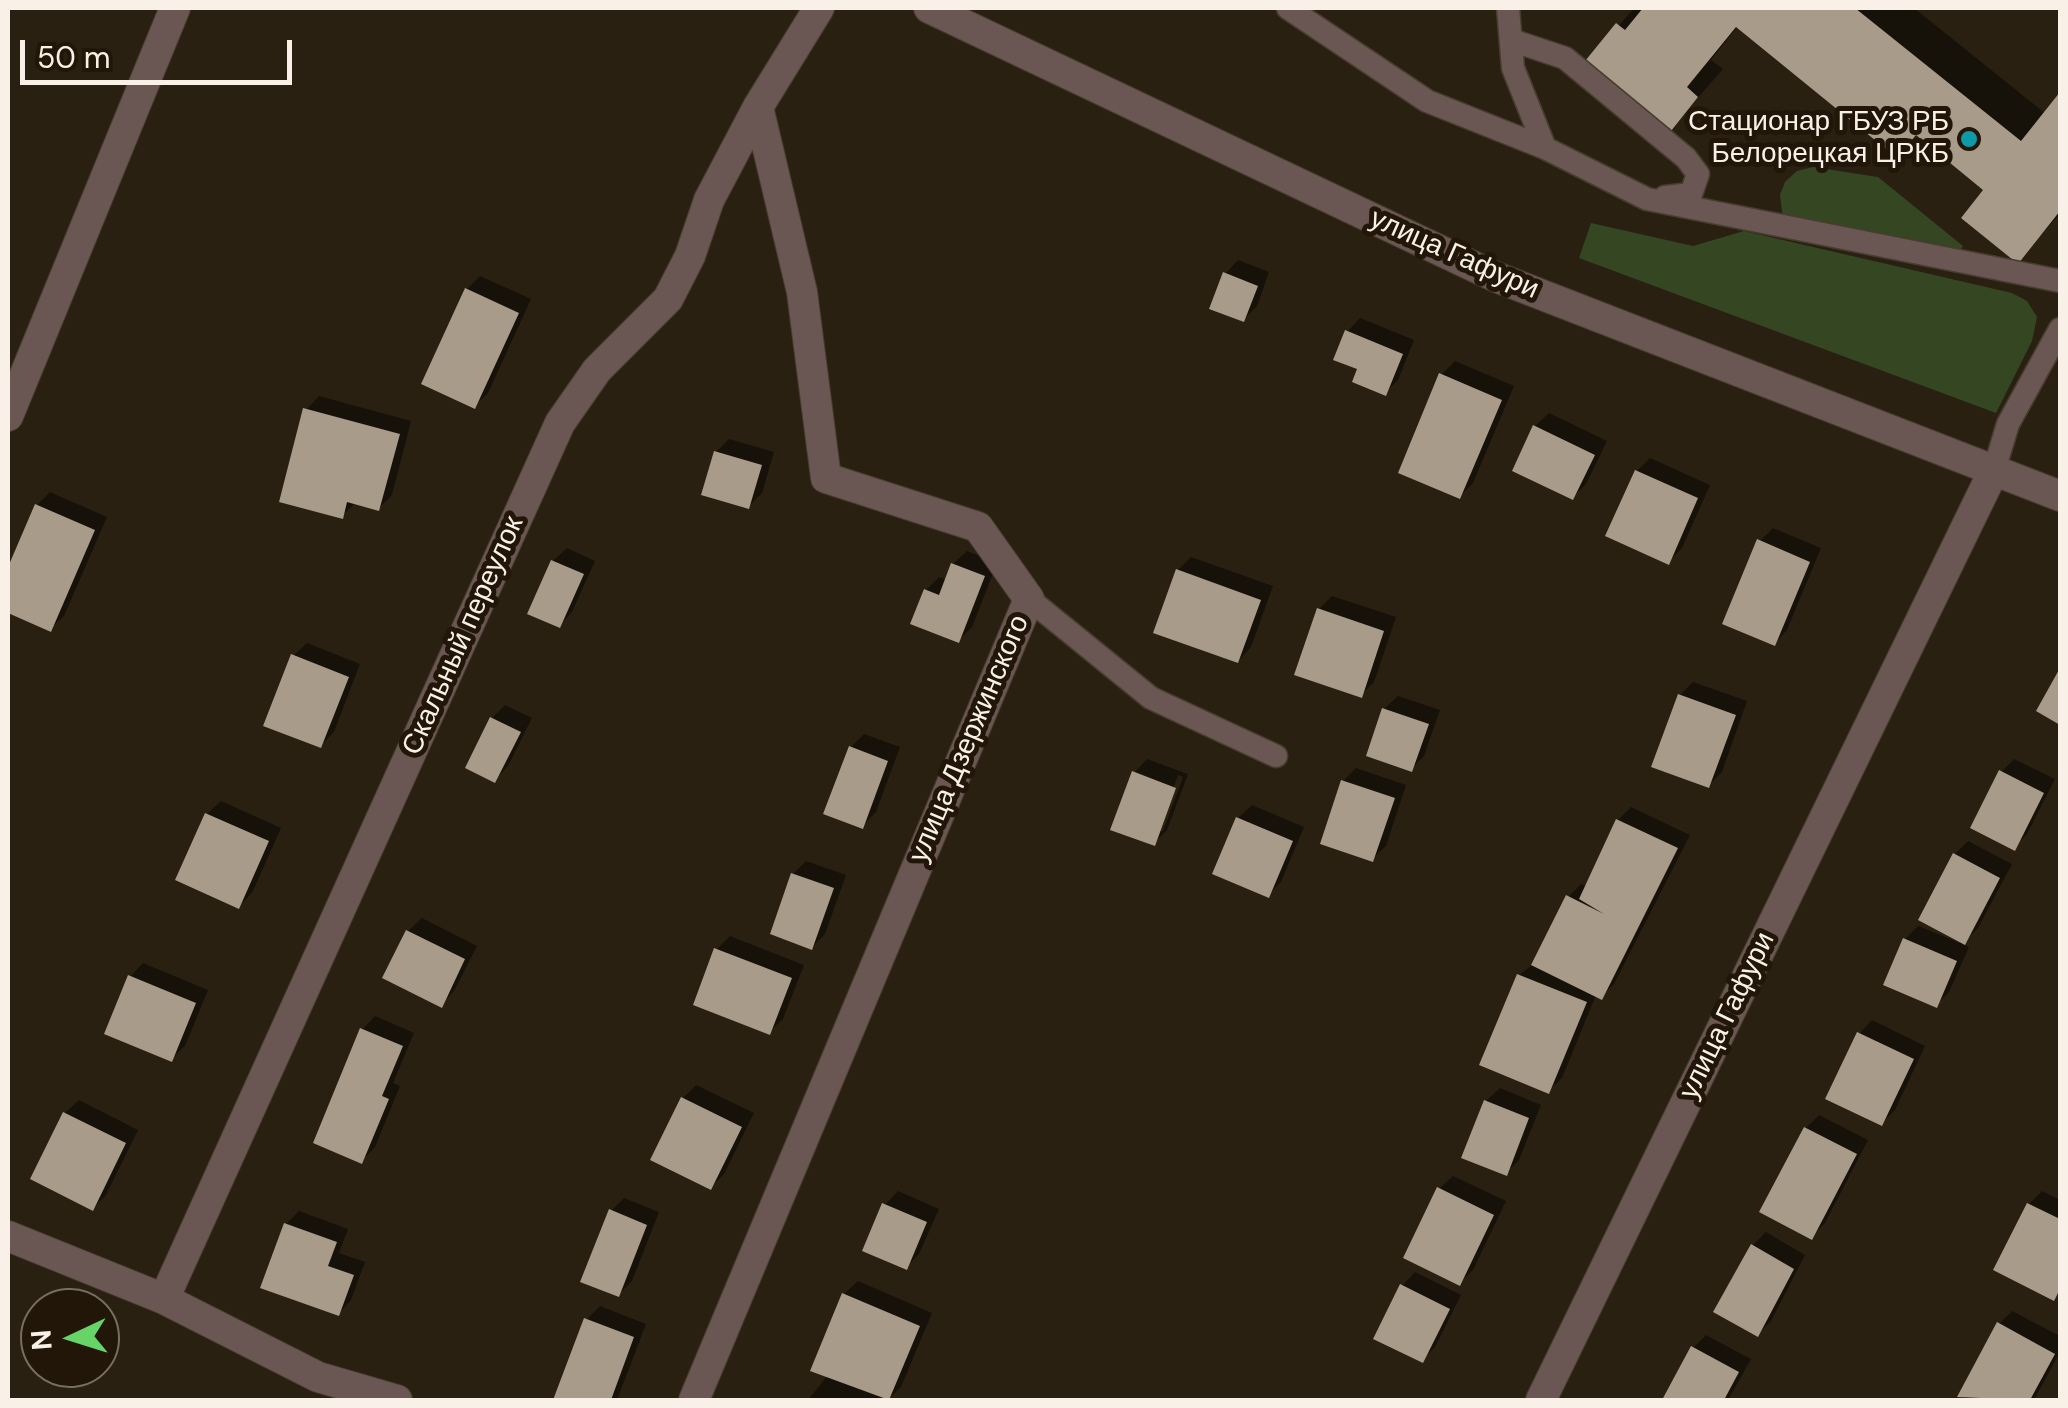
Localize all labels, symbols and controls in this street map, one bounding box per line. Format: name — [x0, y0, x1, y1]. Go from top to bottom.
scale bar — [25, 20, 298, 82]
text: 50 m — [37, 38, 111, 77]
place label: Стационар ГБУЗ РБ Белорецкая ЦРКБ — [1688, 106, 1949, 172]
marker: Стационар ГБУЗ РБ Белорецкая ЦРКБ — [1958, 128, 1980, 150]
street label: улица Гафури — [1364, 203, 1544, 307]
street label: Скальный переулок — [396, 511, 532, 761]
street label: улица Дзержинского — [903, 610, 1037, 868]
street label: улица Гафури — [1673, 927, 1783, 1105]
north arrow — [20, 1288, 120, 1388]
text: N — [22, 1329, 61, 1351]

